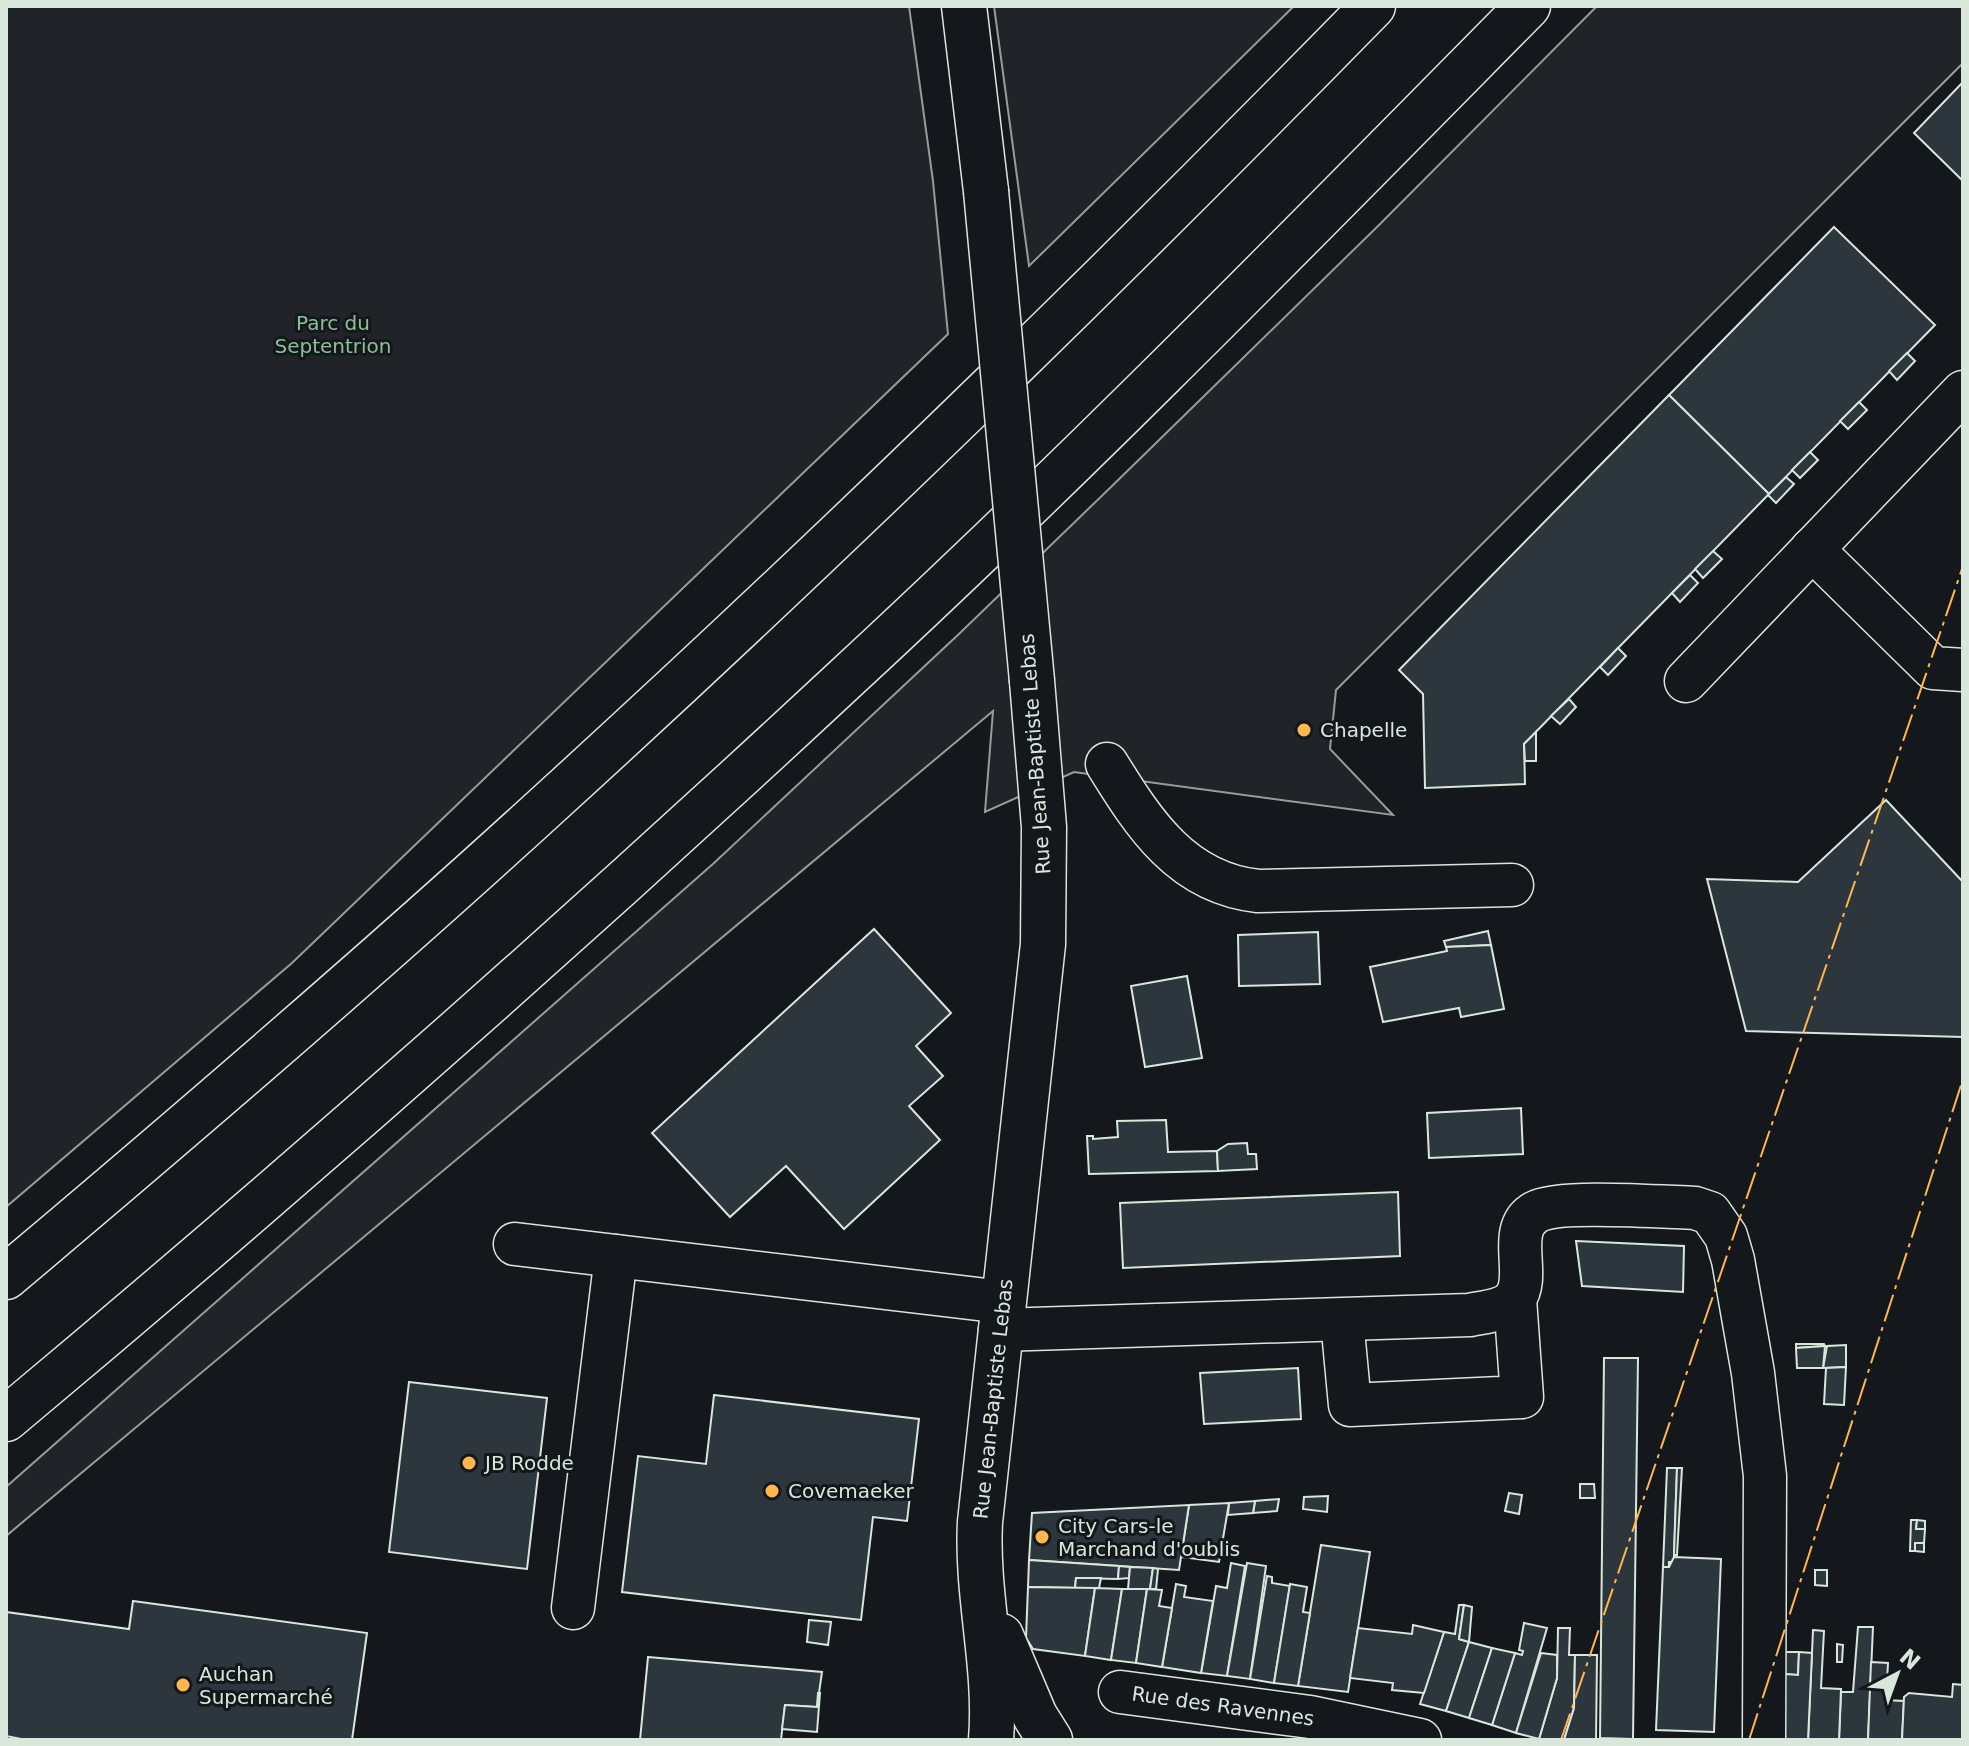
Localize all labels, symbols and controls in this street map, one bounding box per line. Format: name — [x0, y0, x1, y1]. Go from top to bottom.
park label: Parc du Septentrion — [274, 311, 392, 358]
street label: Rue Jean-Baptiste Lebas — [1015, 633, 1055, 875]
place label: Chapelle — [1320, 718, 1407, 742]
marker: Chapelle — [1295, 721, 1313, 739]
street label: Rue Jean-Baptiste Lebas — [968, 1278, 1018, 1520]
place label: JB Rodde — [483, 1451, 574, 1475]
marker: JB Rodde — [460, 1454, 478, 1472]
place label: Covemaeker — [788, 1479, 915, 1503]
marker: Covemaeker — [763, 1482, 781, 1500]
place label: City Cars-le Marchand d'oublis — [1058, 1514, 1240, 1561]
marker: City Cars-le Marchand d'oublis — [1033, 1528, 1051, 1546]
north arrow — [1857, 1634, 1937, 1714]
text: N — [1895, 1644, 1925, 1675]
place label: Auchan Supermarché — [199, 1662, 333, 1709]
marker: Auchan Supermarché — [174, 1676, 192, 1694]
street label: Rue des Ravennes — [1130, 1681, 1316, 1731]

